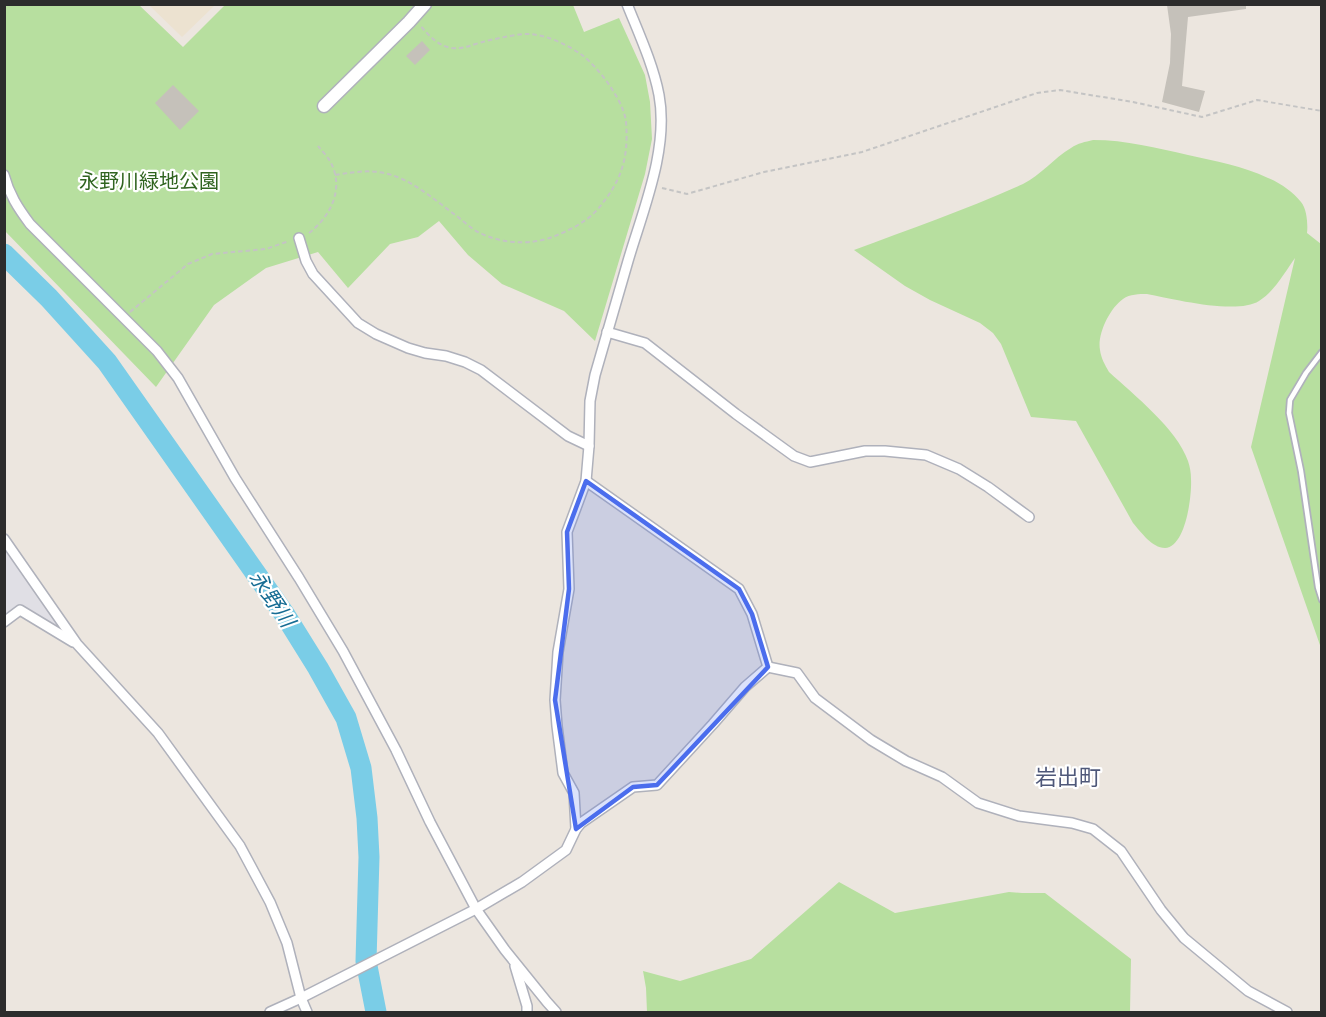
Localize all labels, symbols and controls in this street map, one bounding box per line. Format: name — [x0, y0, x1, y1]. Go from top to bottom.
park label: 永野川緑地公園 — [79, 169, 219, 193]
water label: 永野川 — [244, 566, 301, 633]
district label: 岩出町 — [1035, 765, 1101, 790]

